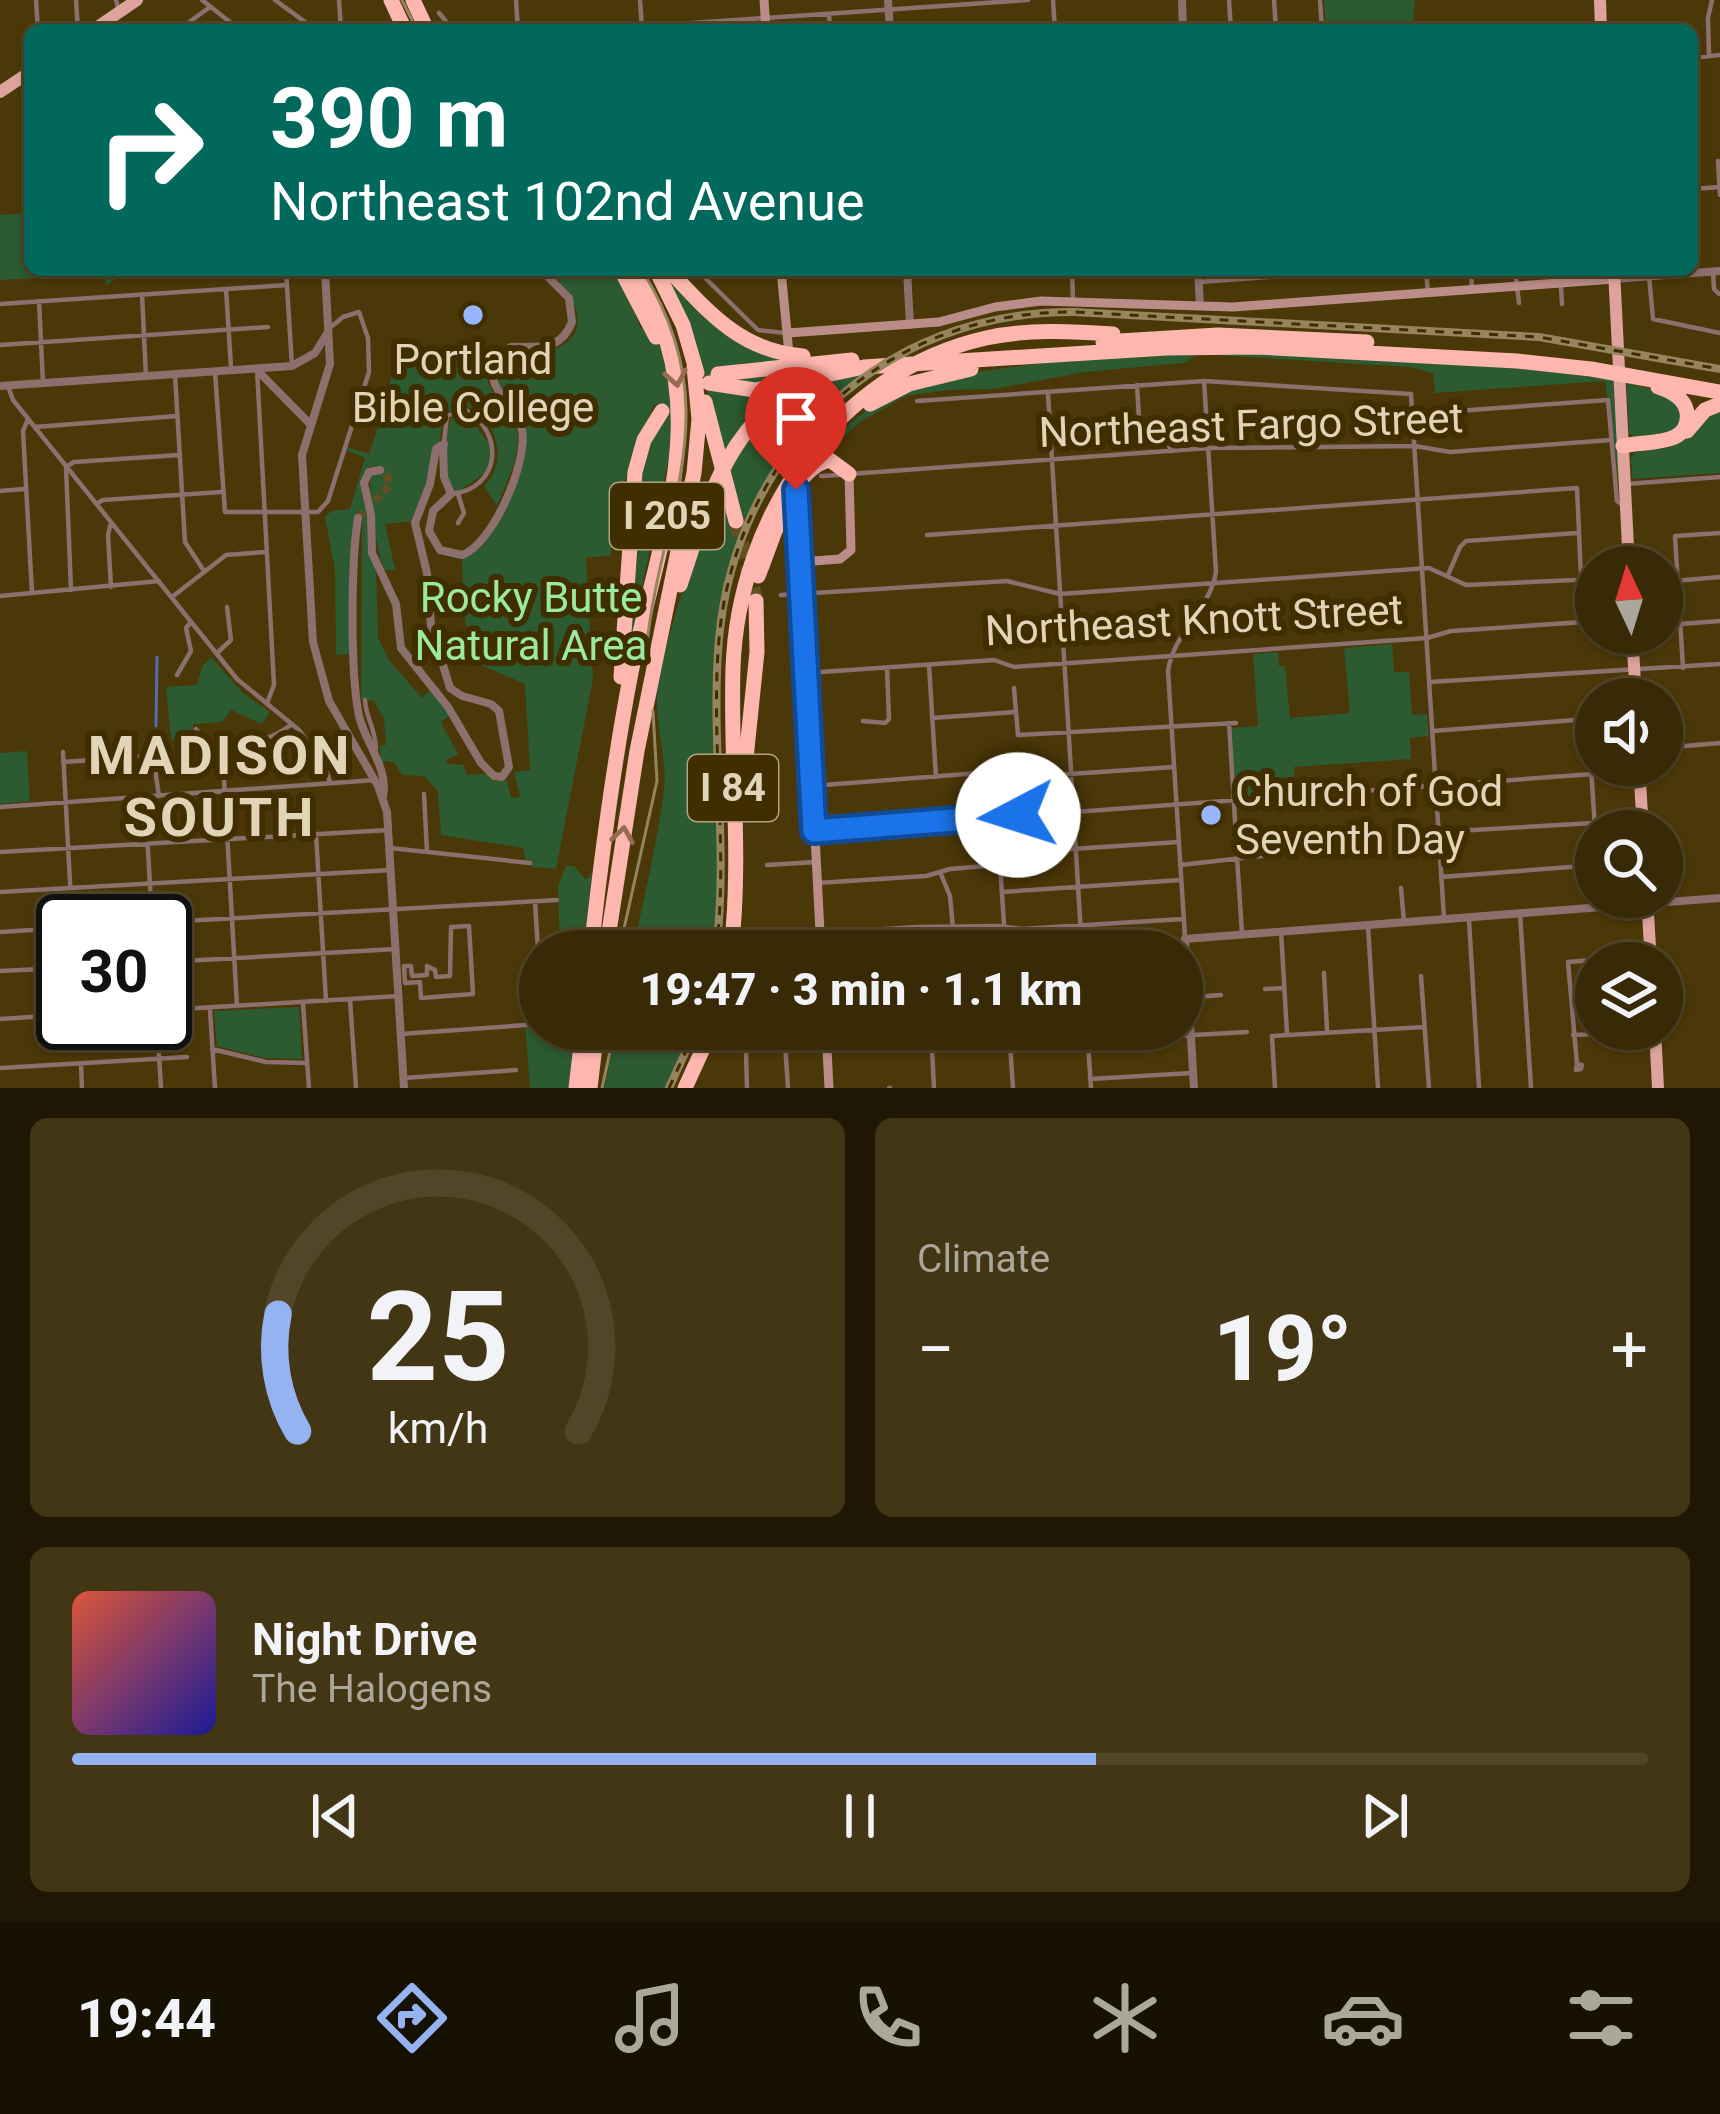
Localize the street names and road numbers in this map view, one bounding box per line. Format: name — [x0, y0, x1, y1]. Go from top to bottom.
street label: Northeast Fargo Street — [1038, 393, 1464, 457]
road number: I 205 — [610, 483, 724, 549]
street label: Northeast Knott Street — [984, 585, 1404, 655]
road number: I 84 — [688, 755, 778, 821]

